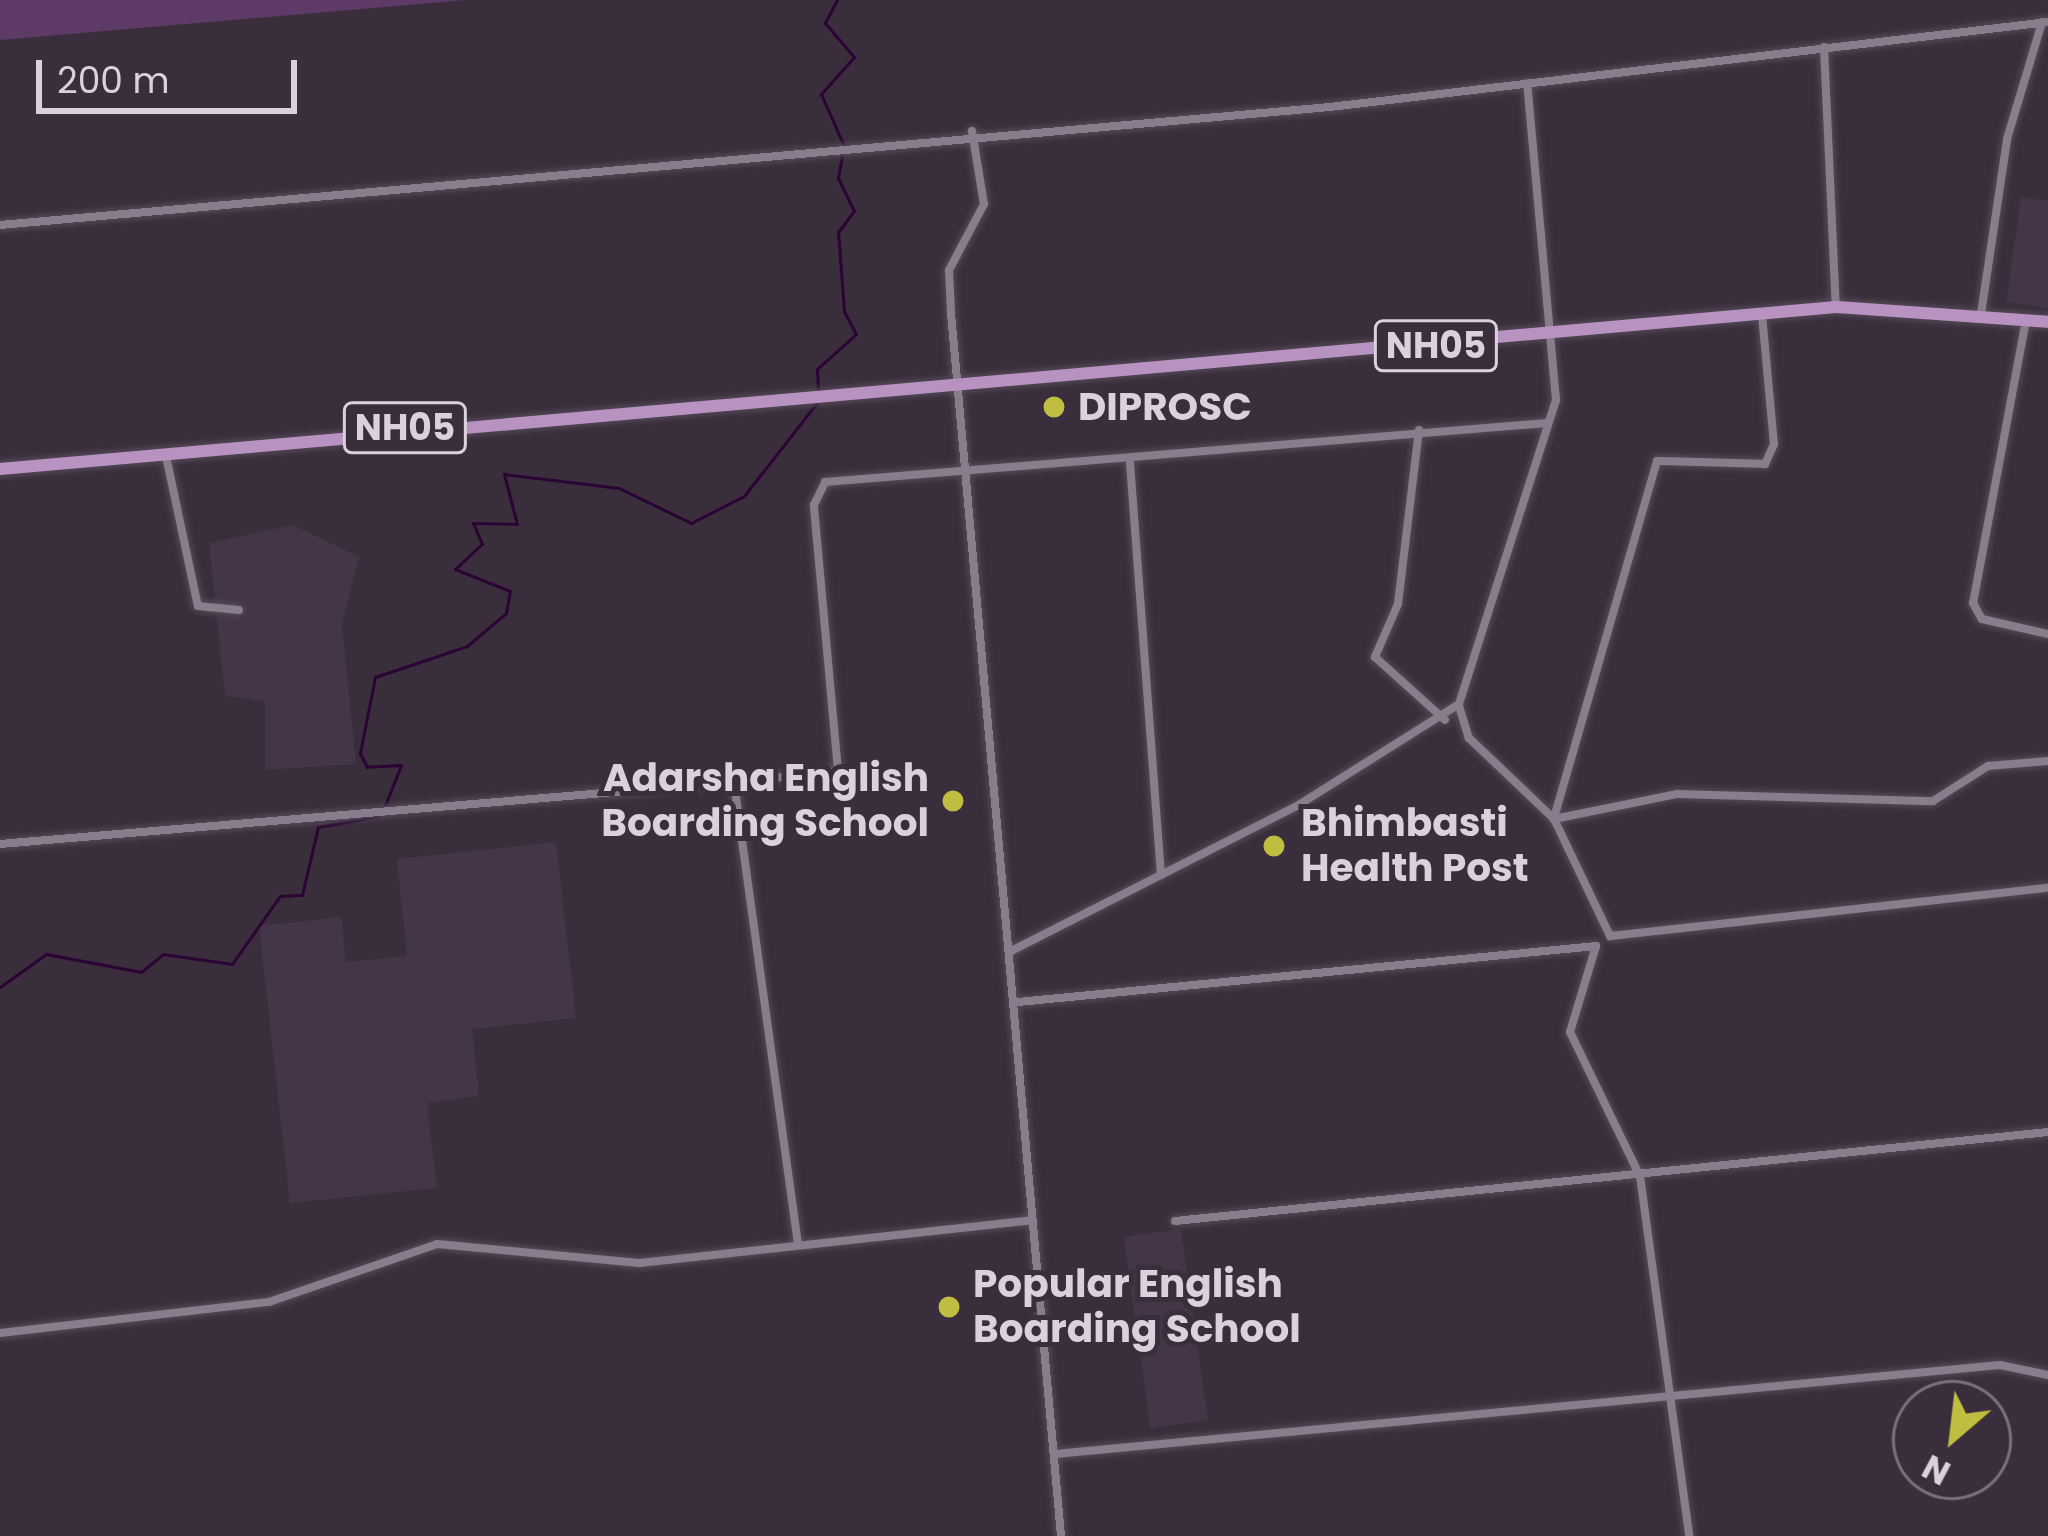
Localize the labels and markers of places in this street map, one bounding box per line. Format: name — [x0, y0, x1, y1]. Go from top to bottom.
place label: DIPROSC — [1078, 384, 1252, 430]
marker: DIPROSC — [1041, 394, 1067, 420]
place label: Adarsha English Boarding School — [601, 756, 929, 847]
marker: Adarsha English Boarding School — [940, 788, 966, 814]
place label: Bhimbasti Health Post — [1301, 801, 1529, 892]
marker: Bhimbasti Health Post — [1258, 830, 1290, 862]
place label: Popular English Boarding School — [973, 1262, 1301, 1353]
marker: Popular English Boarding School — [936, 1294, 962, 1320]

